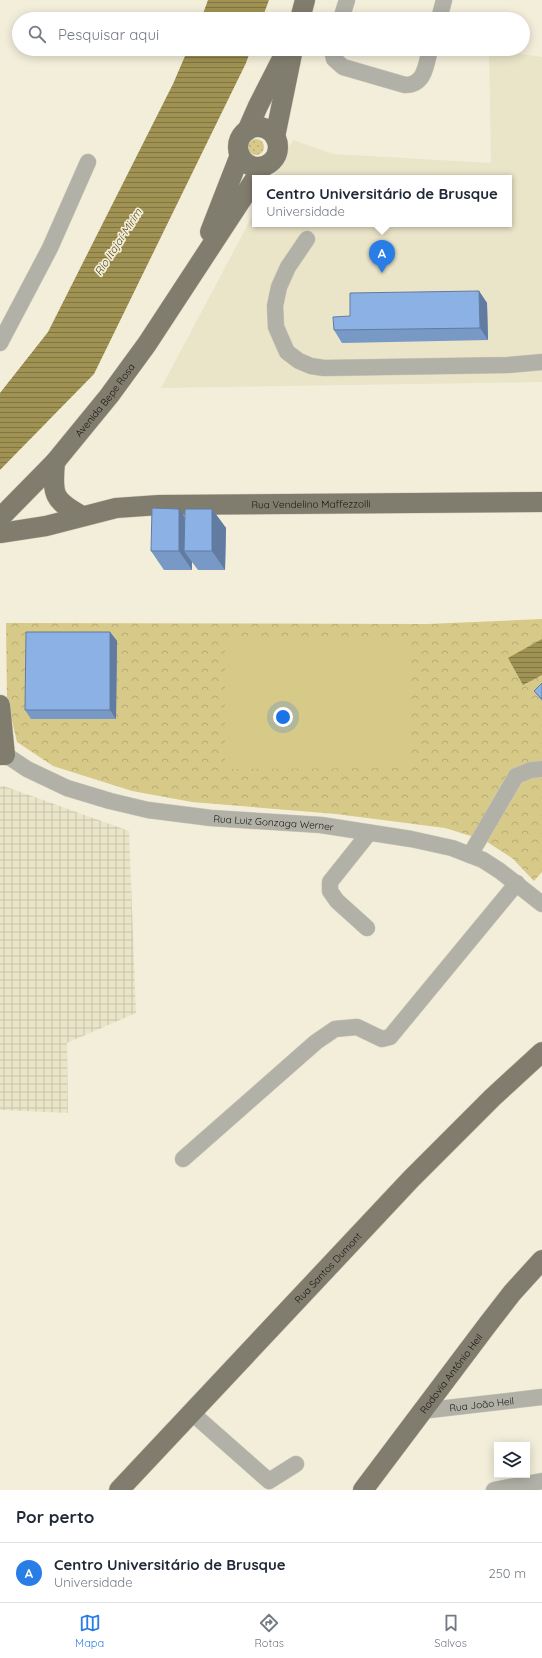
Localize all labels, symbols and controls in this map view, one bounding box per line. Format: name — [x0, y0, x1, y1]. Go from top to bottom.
search box — [12, 12, 530, 56]
icon: search — [26, 23, 48, 45]
text: Pesquisar aqui — [58, 25, 159, 44]
popup — [252, 175, 512, 227]
text: Centro Universitário de Brusque — [266, 184, 498, 203]
text: Universidade — [266, 203, 345, 219]
water label: Rio Itajaí-Mirim — [91, 205, 145, 278]
pin: A — [369, 240, 395, 273]
street label: Avenida Bepe Rosa — [72, 360, 137, 439]
street label: Rua Vendelino Maffezzolli — [251, 497, 371, 511]
your location — [273, 707, 293, 727]
street label: Rua Luiz Gonzaga Werner — [213, 812, 335, 833]
street label: Rua Santos Dumont — [291, 1229, 365, 1306]
street label: Rodovia Antônio Heil — [417, 1331, 485, 1416]
street label: Rua João Heil — [449, 1394, 515, 1414]
map controls — [494, 1442, 530, 1478]
button: layers — [494, 1442, 530, 1478]
text: Por perto — [16, 1506, 94, 1527]
text: Centro Universitário de Brusque — [54, 1555, 286, 1574]
text: A — [25, 1565, 33, 1581]
text: 250 m — [489, 1565, 526, 1581]
text: Universidade — [54, 1574, 133, 1590]
tab: Mapa — [75, 1612, 104, 1650]
tab: Rotas — [254, 1612, 284, 1650]
tab: Salvos — [434, 1612, 467, 1650]

